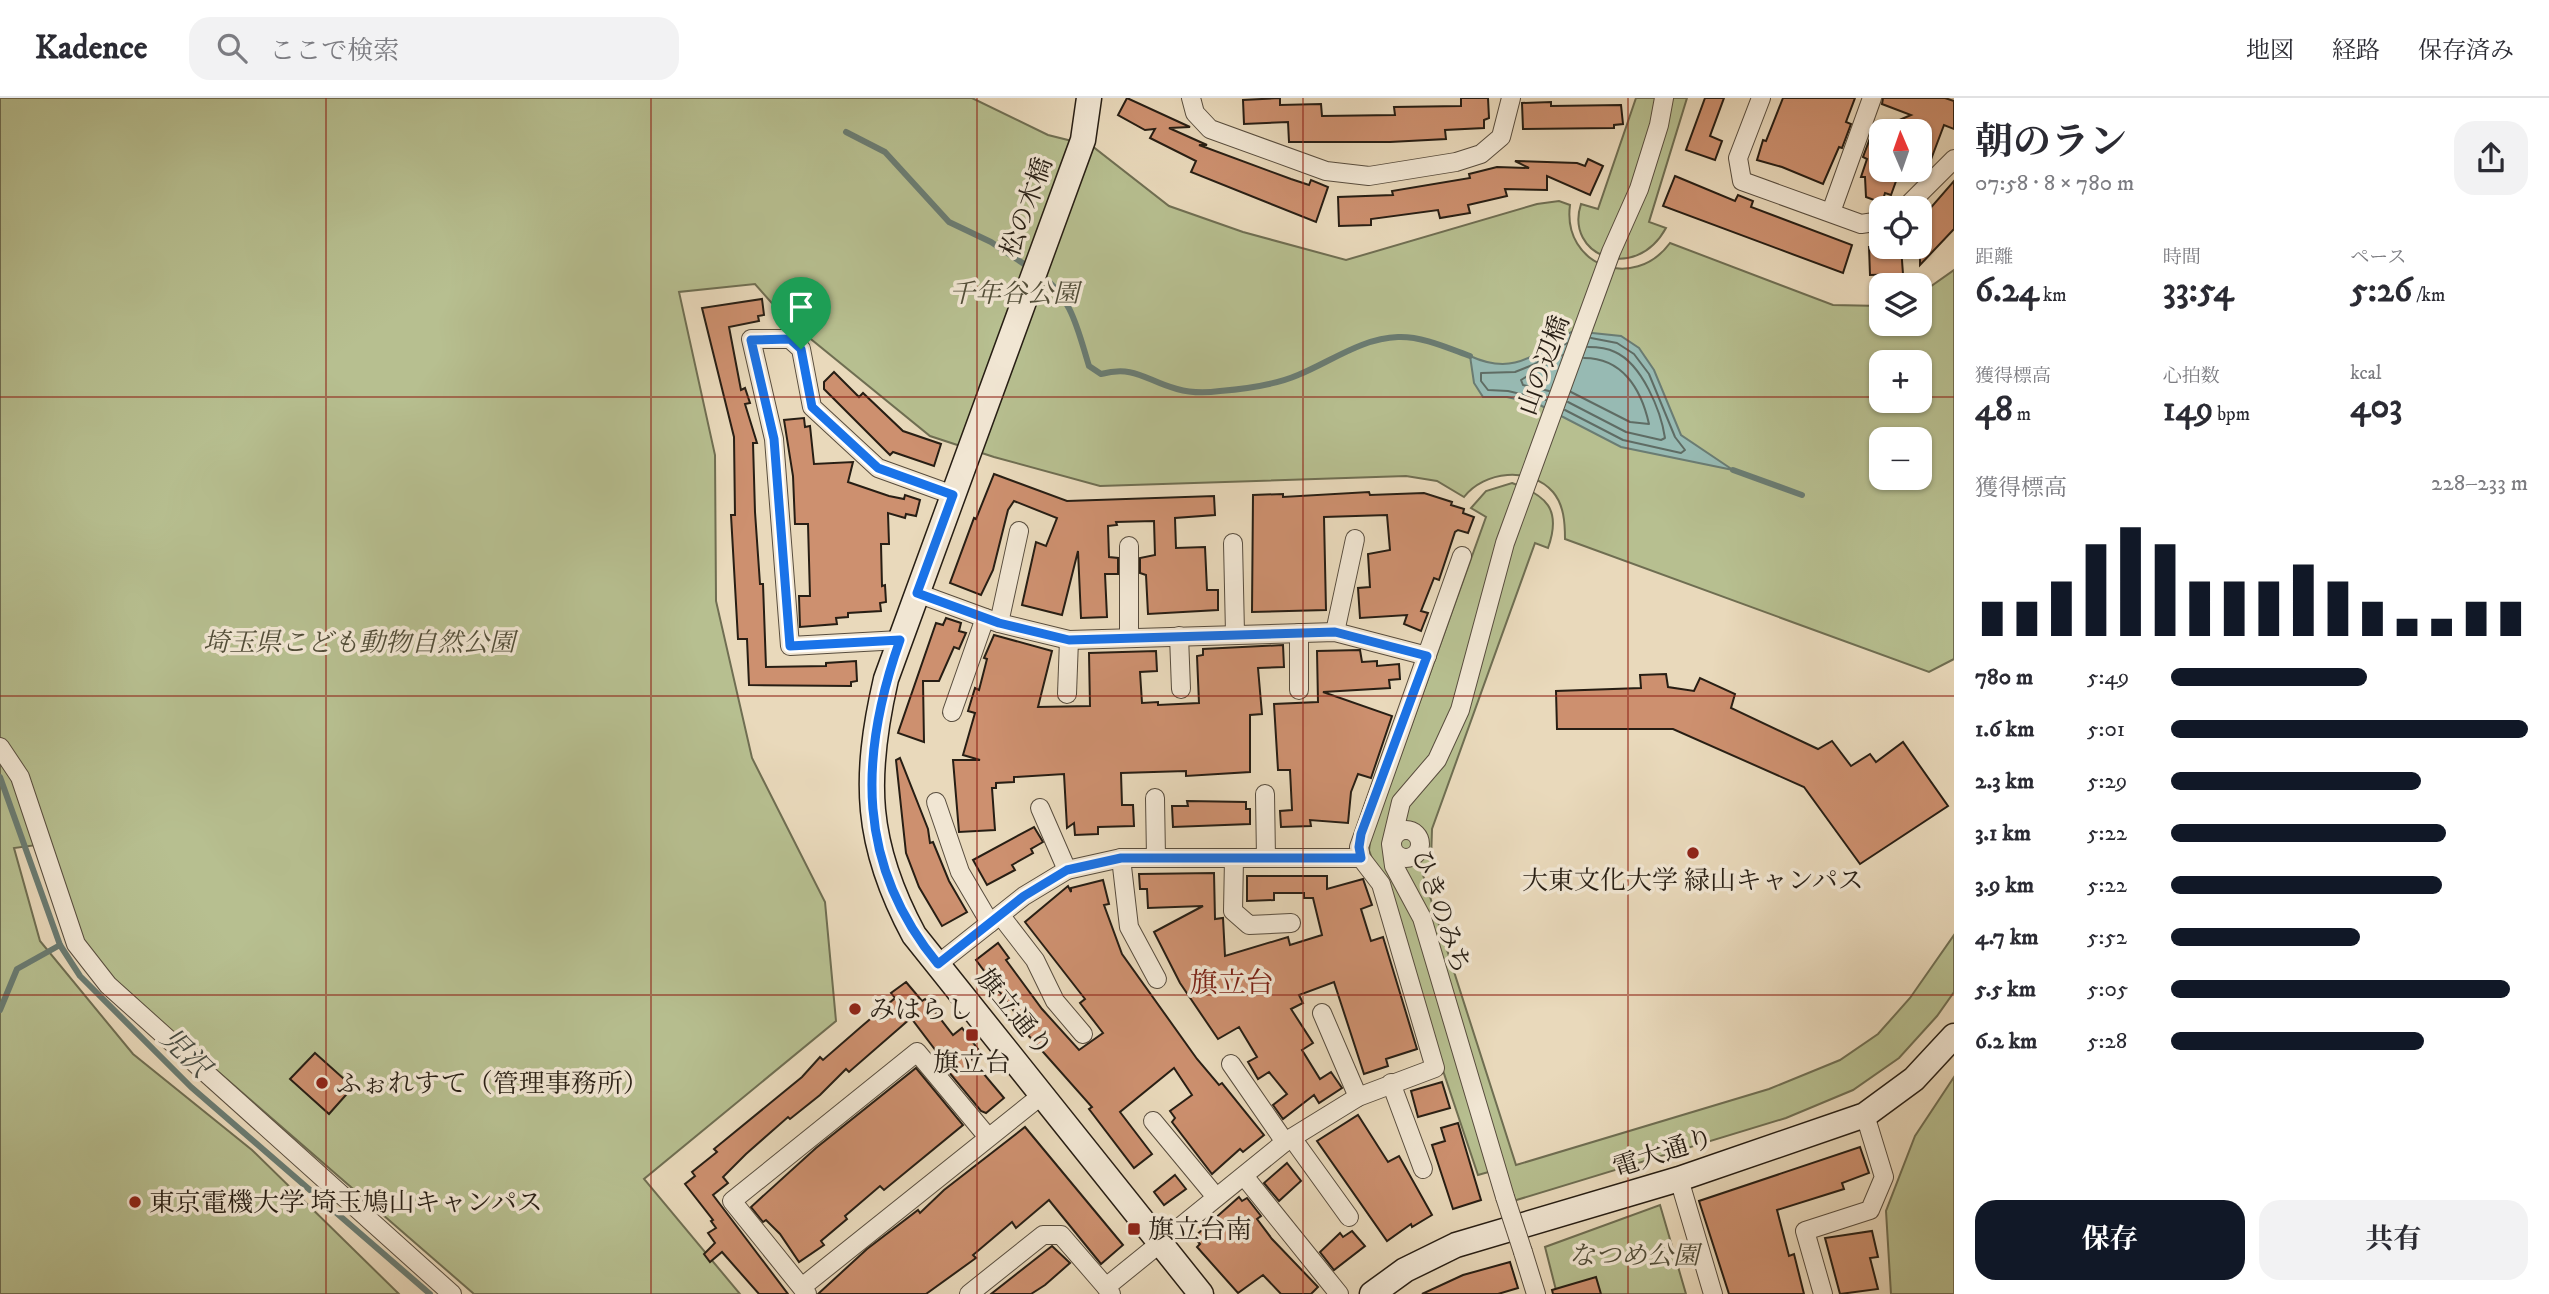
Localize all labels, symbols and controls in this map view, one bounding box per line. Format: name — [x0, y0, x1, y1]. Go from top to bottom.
search box — [189, 17, 679, 80]
text: Kadence — [35, 28, 147, 69]
icon: search — [213, 29, 251, 67]
text: ここで検索 — [269, 35, 399, 68]
text: 地図 — [2246, 36, 2294, 66]
text: 経路 — [2332, 36, 2380, 66]
text: 保存済み — [2418, 36, 2514, 66]
north arrow — [1869, 119, 1932, 182]
map controls — [1869, 119, 1932, 490]
text: 朝のラン — [1975, 119, 2127, 167]
button: share — [2454, 121, 2528, 195]
street label: 松の木橋 — [994, 153, 1061, 262]
text: 07:58 · 8 × 780 m — [1975, 169, 2134, 198]
button: locate — [1869, 196, 1932, 259]
text: 距離 — [1975, 246, 2013, 269]
text: 時間 — [2163, 246, 2201, 269]
text: ペース — [2350, 246, 2406, 269]
text: 6.24 — [1975, 269, 2039, 313]
text: 33:54 — [2163, 269, 2234, 313]
text: 5:26 — [2350, 269, 2412, 313]
button: layers — [1869, 273, 1932, 336]
pin — [771, 277, 831, 349]
park label: 千年谷公園 — [949, 278, 1083, 311]
text: km — [2039, 284, 2067, 307]
text: /km — [2412, 284, 2445, 307]
icon: arrive — [782, 288, 820, 326]
street label: 山の辺橋 — [1511, 311, 1578, 420]
button: + — [1869, 350, 1932, 413]
text: kcal — [2350, 362, 2382, 385]
text: 獲得標高 — [1975, 365, 2051, 388]
text: 心拍数 — [2163, 365, 2220, 388]
text: 403 — [2350, 385, 2402, 429]
text: 48 — [1975, 388, 2013, 432]
text: 149 — [2163, 388, 2213, 432]
text: m — [2013, 403, 2031, 426]
text: bpm — [2213, 403, 2250, 426]
button: − — [1869, 427, 1932, 490]
text: 228–233 m — [2431, 469, 2528, 498]
text: 獲得標高 — [1975, 474, 2067, 503]
park label: 埼玉県こども動物自然公園 — [203, 627, 519, 660]
text: 780 m — [1975, 663, 2033, 692]
text: 5:49 — [2087, 663, 2129, 692]
text: 1.6 km — [1975, 715, 2034, 744]
text: 5:01 — [2087, 715, 2125, 744]
text: 2.3 km — [1975, 767, 2034, 796]
text: 5:29 — [2087, 767, 2127, 796]
text: 3.1 km — [1975, 819, 2031, 848]
text: 5:22 — [2087, 819, 2127, 848]
street label: ひきのみち — [1404, 845, 1477, 978]
marker: 大東文化大学 緑山キャンパス — [1685, 845, 1701, 861]
place label: 大東文化大学 緑山キャンパス — [1522, 865, 1864, 898]
text: 3.9 km — [1975, 871, 2034, 900]
text: 5:22 — [2087, 871, 2127, 900]
text: 4.7 km — [1975, 923, 2039, 952]
text: 5:52 — [2087, 923, 2127, 952]
street label: 旗立通り — [968, 962, 1059, 1064]
district label: 旗立台 — [1190, 966, 1274, 1001]
text: 5.5 km — [1975, 975, 2036, 1004]
text: 5:05 — [2087, 975, 2128, 1004]
place label: みはらし — [869, 994, 973, 1027]
marker: みはらし — [847, 1001, 863, 1017]
water label: 児沢 — [153, 1021, 219, 1087]
marker: 旗立台 — [964, 1027, 980, 1043]
text: 6.2 km — [1975, 1027, 2037, 1056]
text: 5:28 — [2087, 1027, 2127, 1056]
place label: 旗立台 — [933, 1047, 1011, 1080]
place label: ふぉれすて（管理事務所） — [336, 1068, 649, 1101]
marker: ふぉれすて（管理事務所） — [314, 1075, 330, 1091]
street label: 電大通り — [1609, 1122, 1718, 1185]
place label: 東京電機大学 埼玉鳩山キャンパス — [149, 1187, 543, 1220]
marker: 東京電機大学 埼玉鳩山キャンパス — [127, 1194, 143, 1210]
button: 保存 — [1975, 1200, 2245, 1280]
button: 共有 — [2259, 1200, 2528, 1280]
place label: 旗立台南 — [1148, 1214, 1252, 1247]
marker: 旗立台南 — [1126, 1221, 1142, 1237]
park label: なつめ公園 — [1569, 1240, 1703, 1273]

